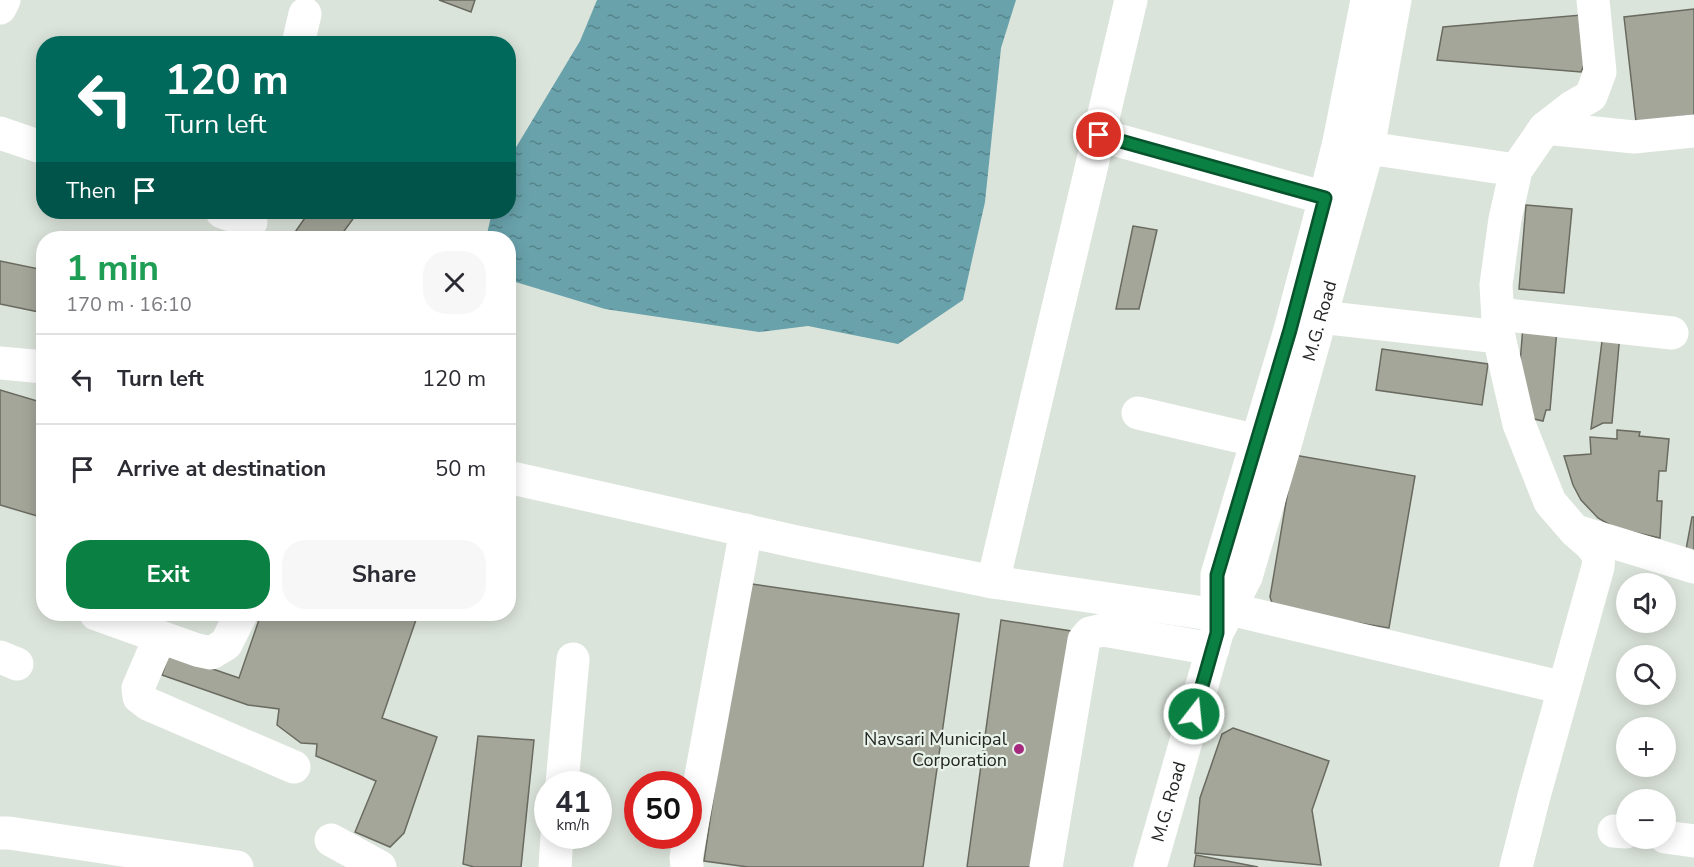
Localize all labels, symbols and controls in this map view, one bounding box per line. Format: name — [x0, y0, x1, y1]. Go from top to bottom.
text: 120 m — [165, 52, 289, 109]
icon: left — [66, 60, 144, 138]
text: Turn left — [165, 106, 266, 143]
pin — [1073, 109, 1124, 160]
icon: arrive — [1082, 118, 1115, 151]
icon: arrive — [128, 174, 161, 207]
text: Then — [66, 176, 116, 206]
text: 1 min — [66, 244, 159, 293]
button: close — [423, 251, 486, 314]
street label: M.G. Road — [1297, 278, 1342, 364]
text: 170 m · 16:10 — [66, 291, 192, 318]
icon: left — [66, 363, 99, 396]
text: Turn left — [117, 364, 204, 394]
text: 120 m — [422, 364, 486, 394]
icon: arrive — [66, 453, 99, 486]
text: Arrive at destination — [117, 454, 326, 484]
text: 50 m — [435, 454, 486, 484]
button: Exit — [66, 540, 270, 609]
button: Share — [282, 540, 486, 609]
map controls — [1616, 573, 1676, 849]
button: sound — [1616, 573, 1676, 633]
button: search — [1616, 645, 1676, 705]
position arrow — [1162, 682, 1226, 746]
button: + — [1616, 717, 1676, 777]
place label: Navsari Municipal Corporation — [864, 727, 1008, 772]
marker: Navsari Municipal Corporation — [1012, 742, 1026, 756]
street label: M.G. Road — [1146, 759, 1192, 845]
speed limit sign: 50 — [624, 771, 702, 849]
text: 41 — [555, 782, 591, 823]
button: − — [1616, 789, 1676, 849]
text: km/h — [556, 815, 590, 835]

